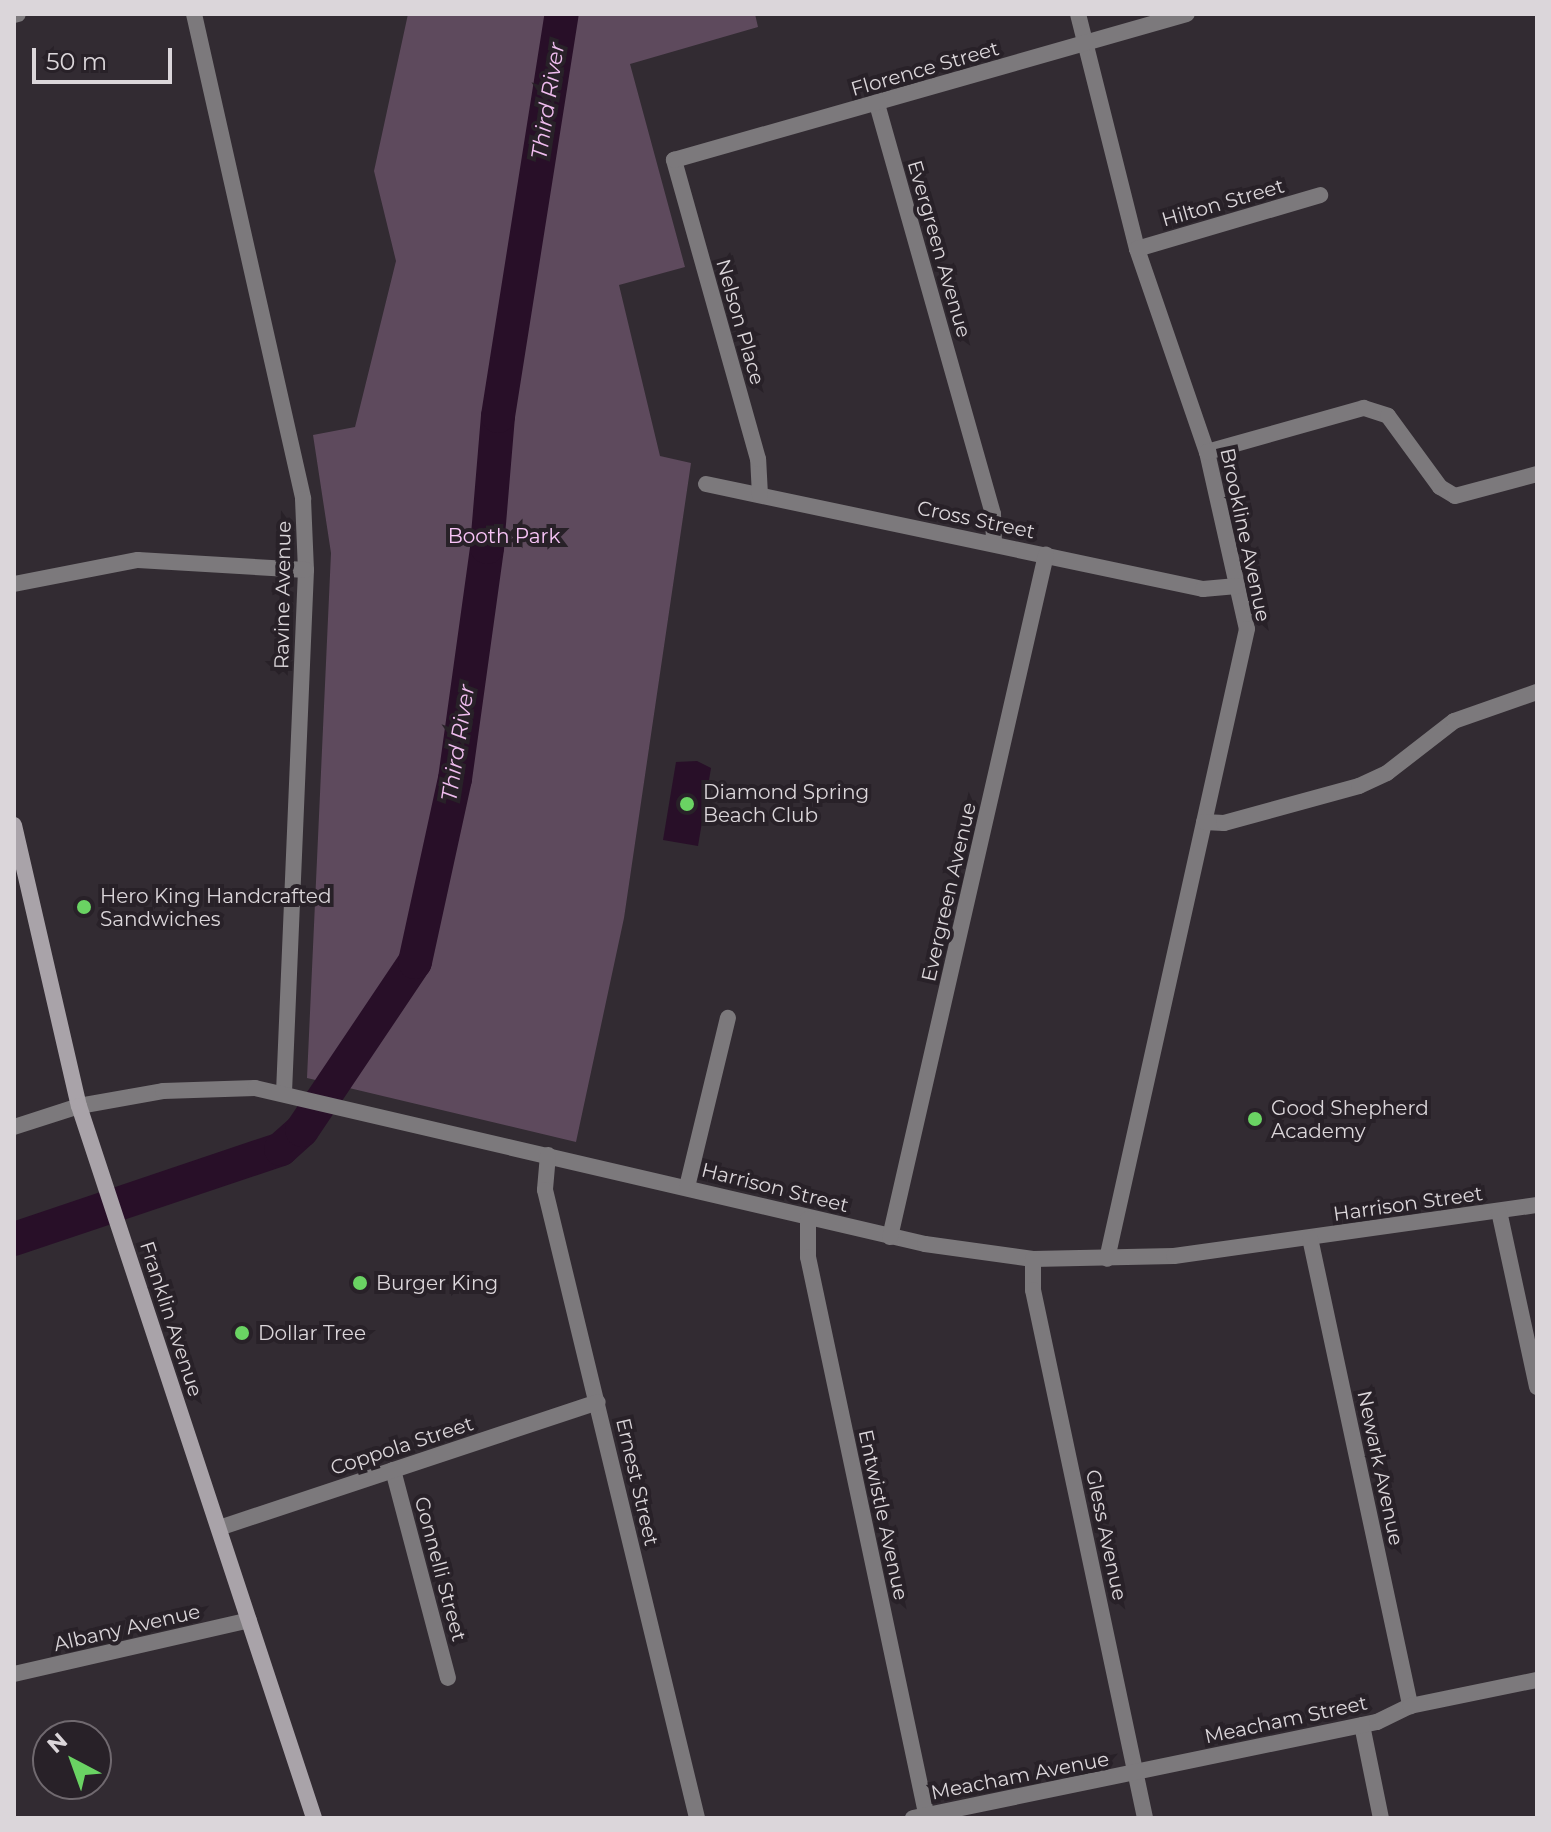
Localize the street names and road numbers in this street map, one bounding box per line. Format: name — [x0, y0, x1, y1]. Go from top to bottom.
street label: Florence Street — [848, 36, 1002, 102]
street label: Evergreen Avenue — [902, 158, 976, 340]
street label: Hilton Street — [1159, 174, 1287, 232]
street label: Nelson Place — [711, 256, 769, 388]
street label: Brookline Avenue — [1215, 446, 1275, 624]
street label: Cross Street — [915, 496, 1037, 544]
street label: Ravine Avenue — [270, 521, 296, 669]
street label: Evergreen Avenue — [917, 800, 981, 984]
street label: Harrison Street — [699, 1158, 851, 1218]
street label: Harrison Street — [1332, 1182, 1484, 1226]
street label: Franklin Avenue — [135, 1238, 207, 1400]
street label: Newark Avenue — [1352, 1388, 1408, 1548]
street label: Coppola Street — [328, 1412, 476, 1480]
street label: Ernest Street — [611, 1416, 663, 1548]
street label: Entwistle Avenue — [853, 1427, 913, 1603]
street label: Gless Avenue — [1080, 1467, 1132, 1603]
street label: Gonnelli Street — [409, 1494, 471, 1644]
street label: Albany Avenue — [51, 1599, 203, 1657]
street label: Meacham Street — [1202, 1691, 1370, 1749]
street label: Meacham Avenue — [929, 1747, 1111, 1805]

